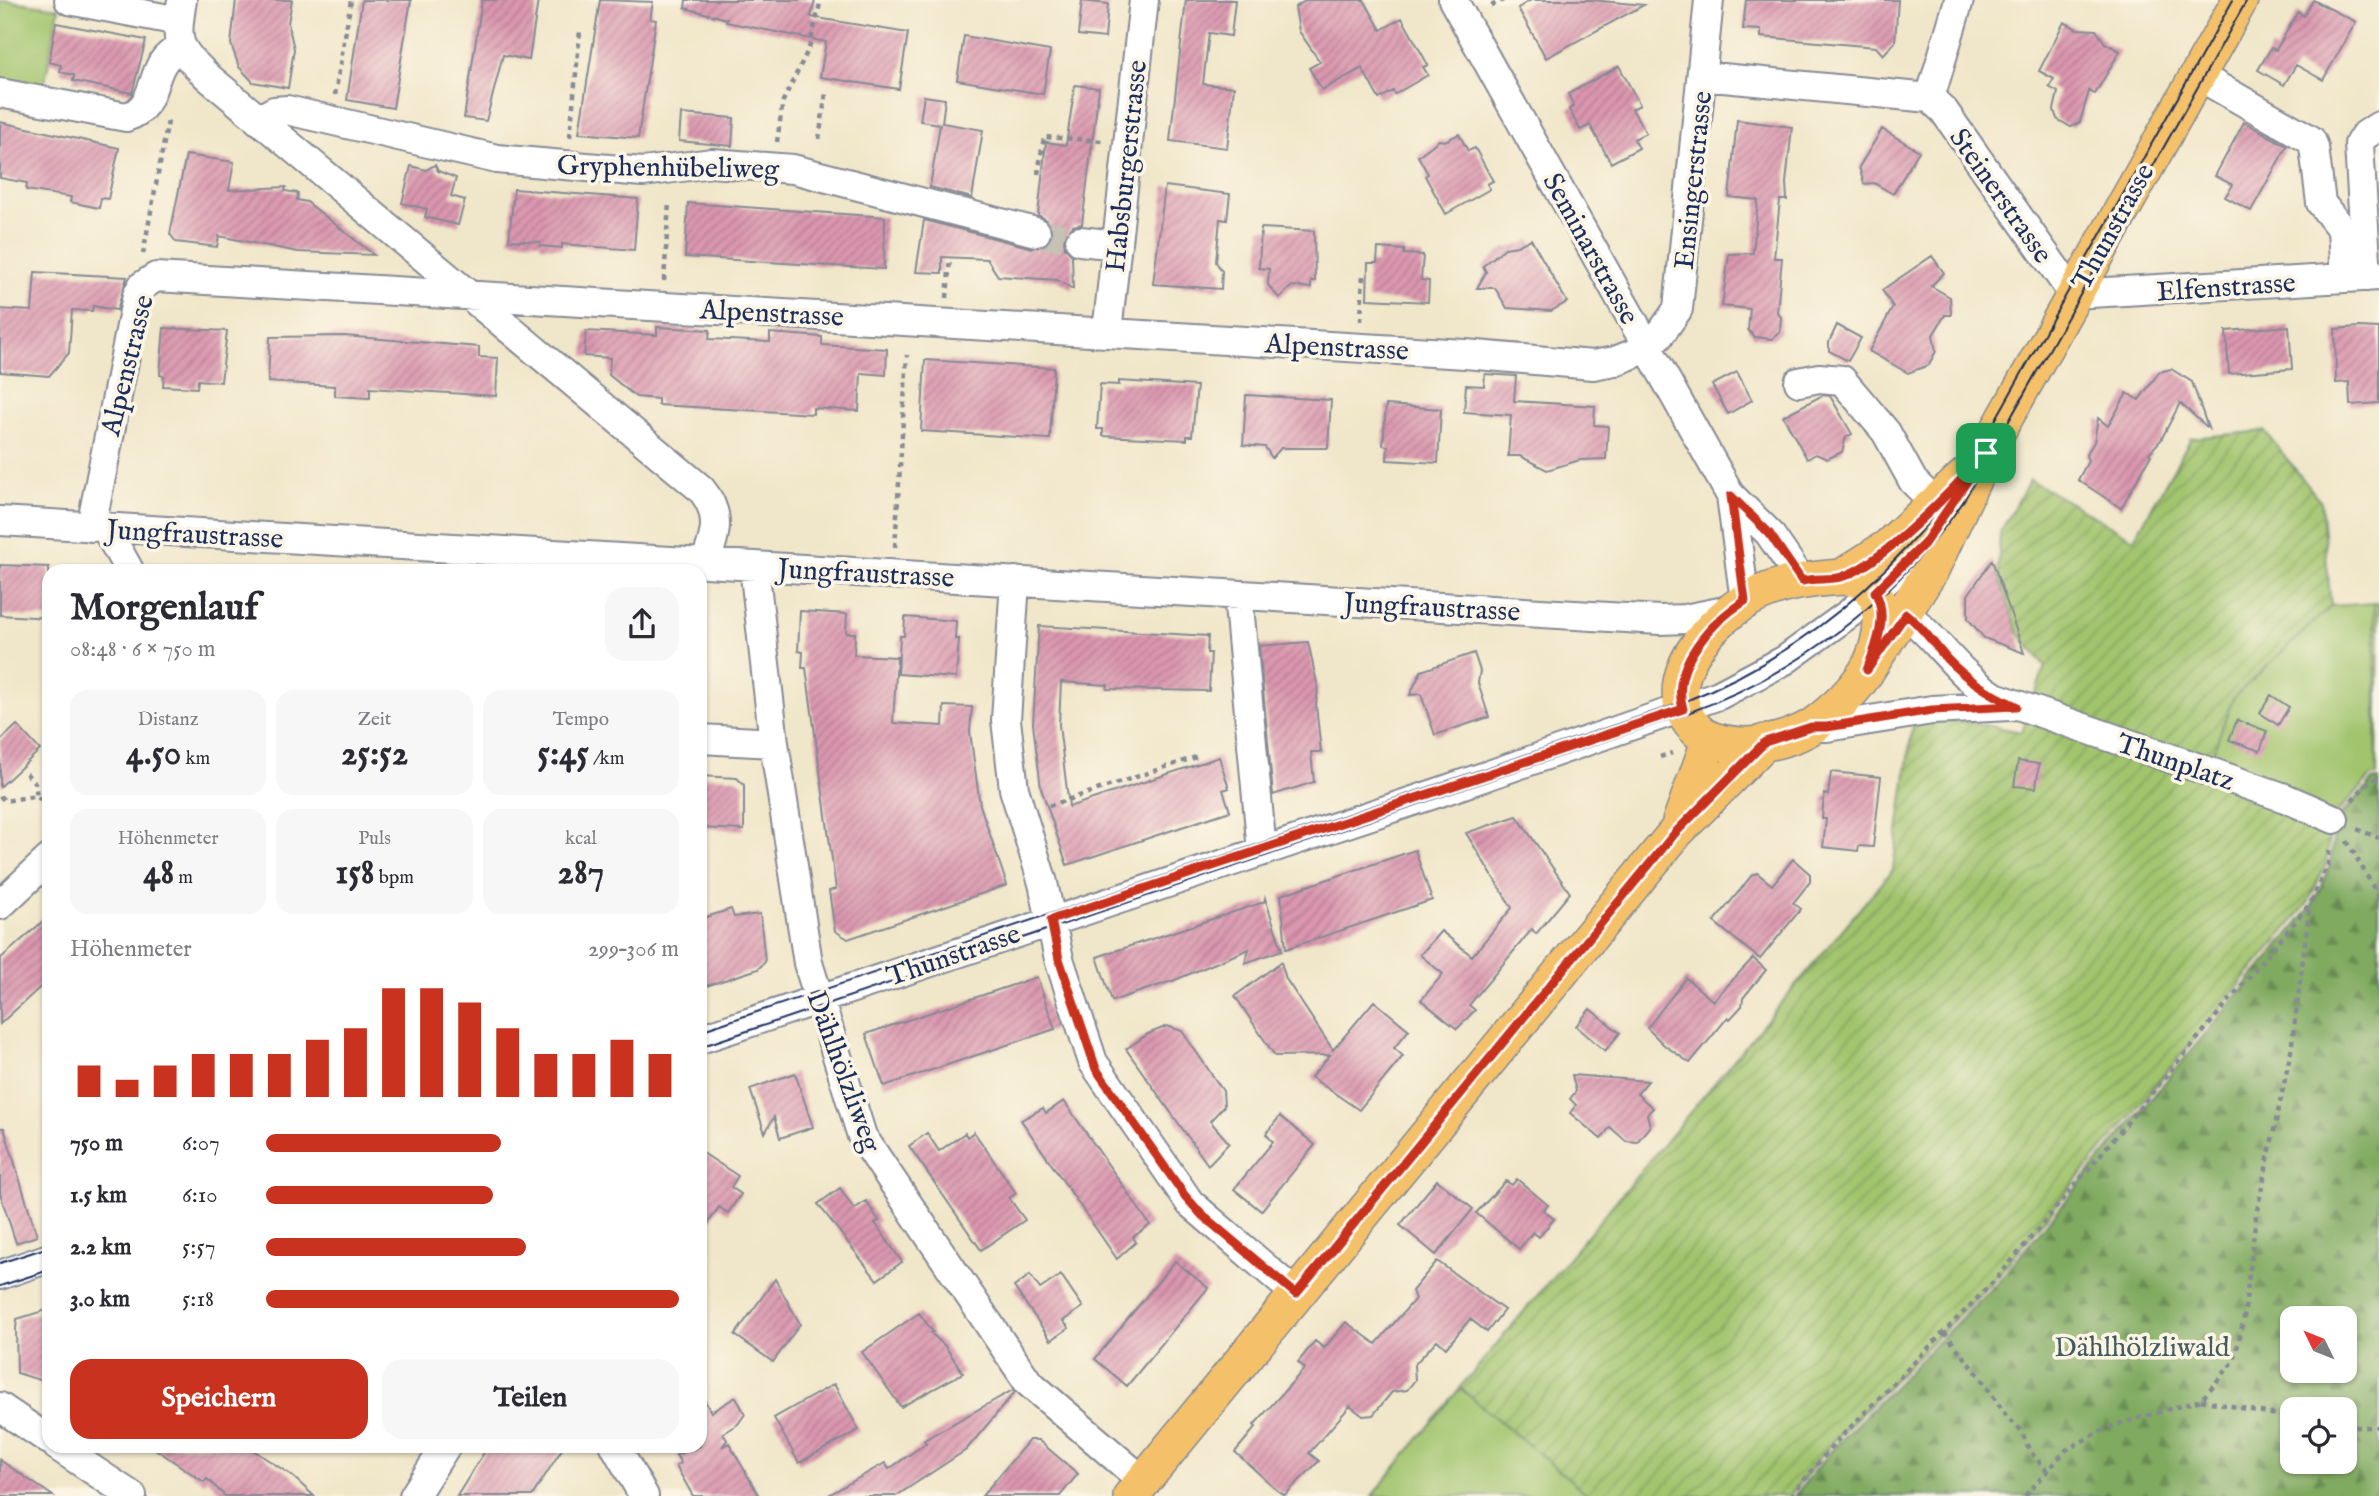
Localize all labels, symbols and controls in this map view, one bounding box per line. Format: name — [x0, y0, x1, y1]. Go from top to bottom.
street label: Habsburgerstrasse — [1099, 58, 1156, 274]
street label: Ensingerstrasse — [1668, 89, 1721, 271]
street label: Steinerstrasse — [1941, 122, 2059, 271]
street label: Gryphenhübeliweg — [557, 149, 780, 188]
street label: Thunstrasse — [2065, 158, 2163, 297]
street label: Seminarstrasse — [1534, 167, 1646, 331]
street label: Elfenstrasse — [2155, 266, 2297, 311]
street label: Alpenstrasse — [94, 291, 163, 441]
street label: Alpenstrasse — [698, 293, 845, 336]
street label: Alpenstrasse — [1263, 327, 1410, 370]
pin — [1956, 423, 2016, 483]
icon: arrive — [1967, 434, 2005, 472]
street label: Jungfraustrasse — [103, 513, 284, 558]
street label: Jungfraustrasse — [774, 552, 955, 597]
text: Morgenlauf — [70, 585, 258, 633]
street label: Jungfraustrasse — [1340, 586, 1521, 631]
button: share — [605, 587, 679, 661]
text: 08:48 · 6 × 750 m — [70, 635, 216, 664]
text: Distanz — [138, 708, 199, 732]
text: Zeit — [358, 708, 391, 732]
text: Tempo — [553, 708, 609, 732]
street label: Thunplatz — [2112, 727, 2239, 800]
text: 4.50 — [126, 732, 181, 777]
text: 25:52 — [341, 732, 408, 777]
text: 5:45 — [537, 732, 589, 777]
text: km — [181, 747, 210, 771]
text: /km — [589, 747, 624, 771]
text: Höhenmeter — [118, 827, 218, 851]
text: Puls — [358, 827, 391, 851]
text: kcal — [565, 827, 597, 851]
text: 48 — [143, 851, 174, 896]
text: 158 — [335, 851, 375, 896]
text: 287 — [558, 851, 604, 896]
text: m — [174, 866, 193, 890]
text: bpm — [375, 866, 414, 890]
street label: Thunstrasse — [882, 917, 1025, 996]
text: Höhenmeter — [70, 935, 192, 964]
text: 299–306 m — [588, 935, 679, 964]
street label: Dählhölzliweg — [797, 987, 888, 1158]
text: 750 m — [70, 1129, 123, 1158]
text: 6:07 — [182, 1129, 220, 1158]
text: 1.5 km — [70, 1181, 127, 1210]
text: 6:10 — [182, 1181, 218, 1210]
text: 2.2 km — [70, 1233, 132, 1262]
text: 5:57 — [182, 1233, 216, 1262]
text: 3.0 km — [70, 1285, 130, 1314]
text: 5:18 — [182, 1285, 214, 1314]
north arrow — [2280, 1306, 2357, 1382]
map controls — [2280, 1306, 2357, 1474]
park label: Dählhölzliwald — [2054, 1331, 2230, 1366]
button: Speichern — [70, 1359, 368, 1439]
button: Teilen — [382, 1359, 679, 1439]
button: locate — [2280, 1397, 2357, 1474]

